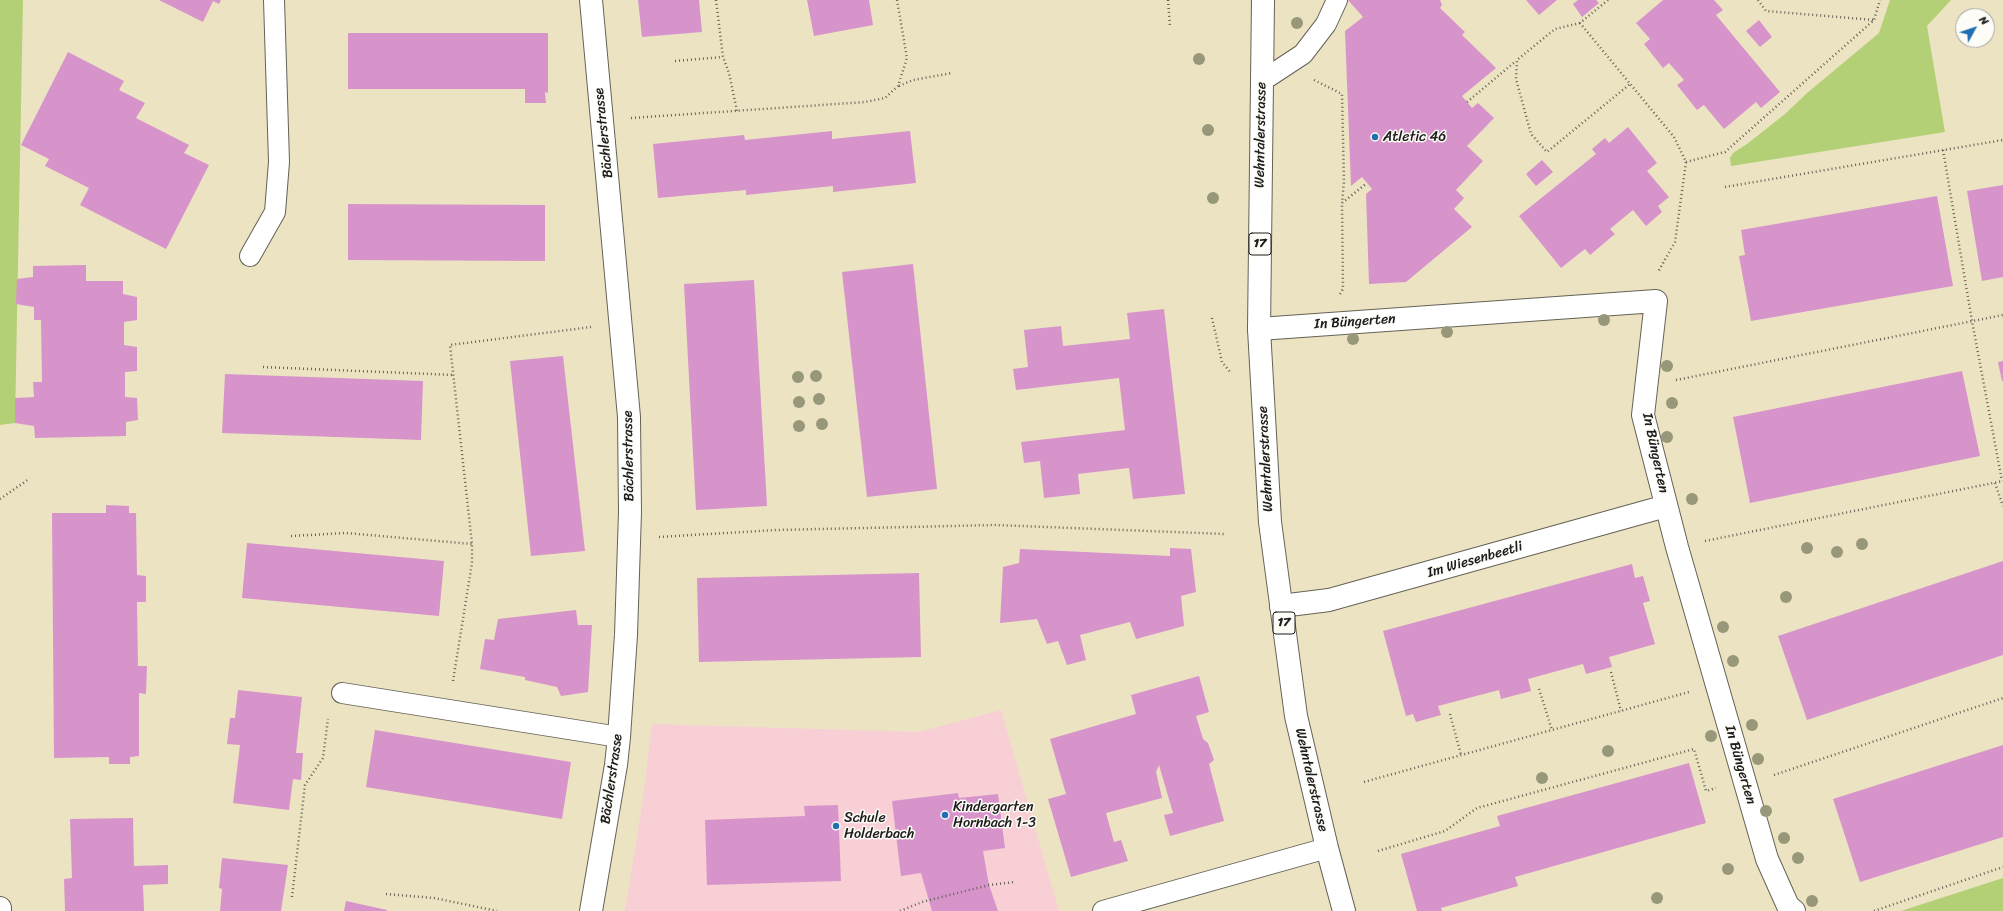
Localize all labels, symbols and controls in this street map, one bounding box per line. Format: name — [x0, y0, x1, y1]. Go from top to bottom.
north arrow — [1955, 8, 1995, 48]
text: N — [1974, 12, 1994, 30]
street label: Wehntalerstrasse — [1252, 82, 1270, 188]
street label: Bächlerstrasse — [591, 87, 617, 179]
place label: Atletic 46 — [1383, 129, 1446, 145]
marker: Atletic 46 — [1370, 132, 1380, 142]
road number: 17 — [1249, 233, 1271, 255]
street label: In Büngerten — [1314, 311, 1396, 333]
street label: Wehntalerstrasse — [1255, 406, 1277, 512]
street label: Bächlerstrasse — [620, 410, 638, 502]
street label: In Büngerten — [1638, 411, 1672, 495]
street label: Im Wiesenbeetli — [1425, 538, 1525, 582]
road number: 17 — [1273, 612, 1295, 634]
street label: In Büngerten — [1721, 724, 1759, 806]
street label: Wehntalerstrasse — [1291, 726, 1331, 834]
street label: Bächlerstrasse — [597, 733, 627, 825]
place label: Kindergarten Hornbach 1-3 — [953, 799, 1036, 832]
place label: Schule Holderbach — [844, 810, 914, 842]
marker: Kindergarten Hornbach 1-3 — [940, 810, 950, 820]
marker: Schule Holderbach — [831, 821, 841, 831]

